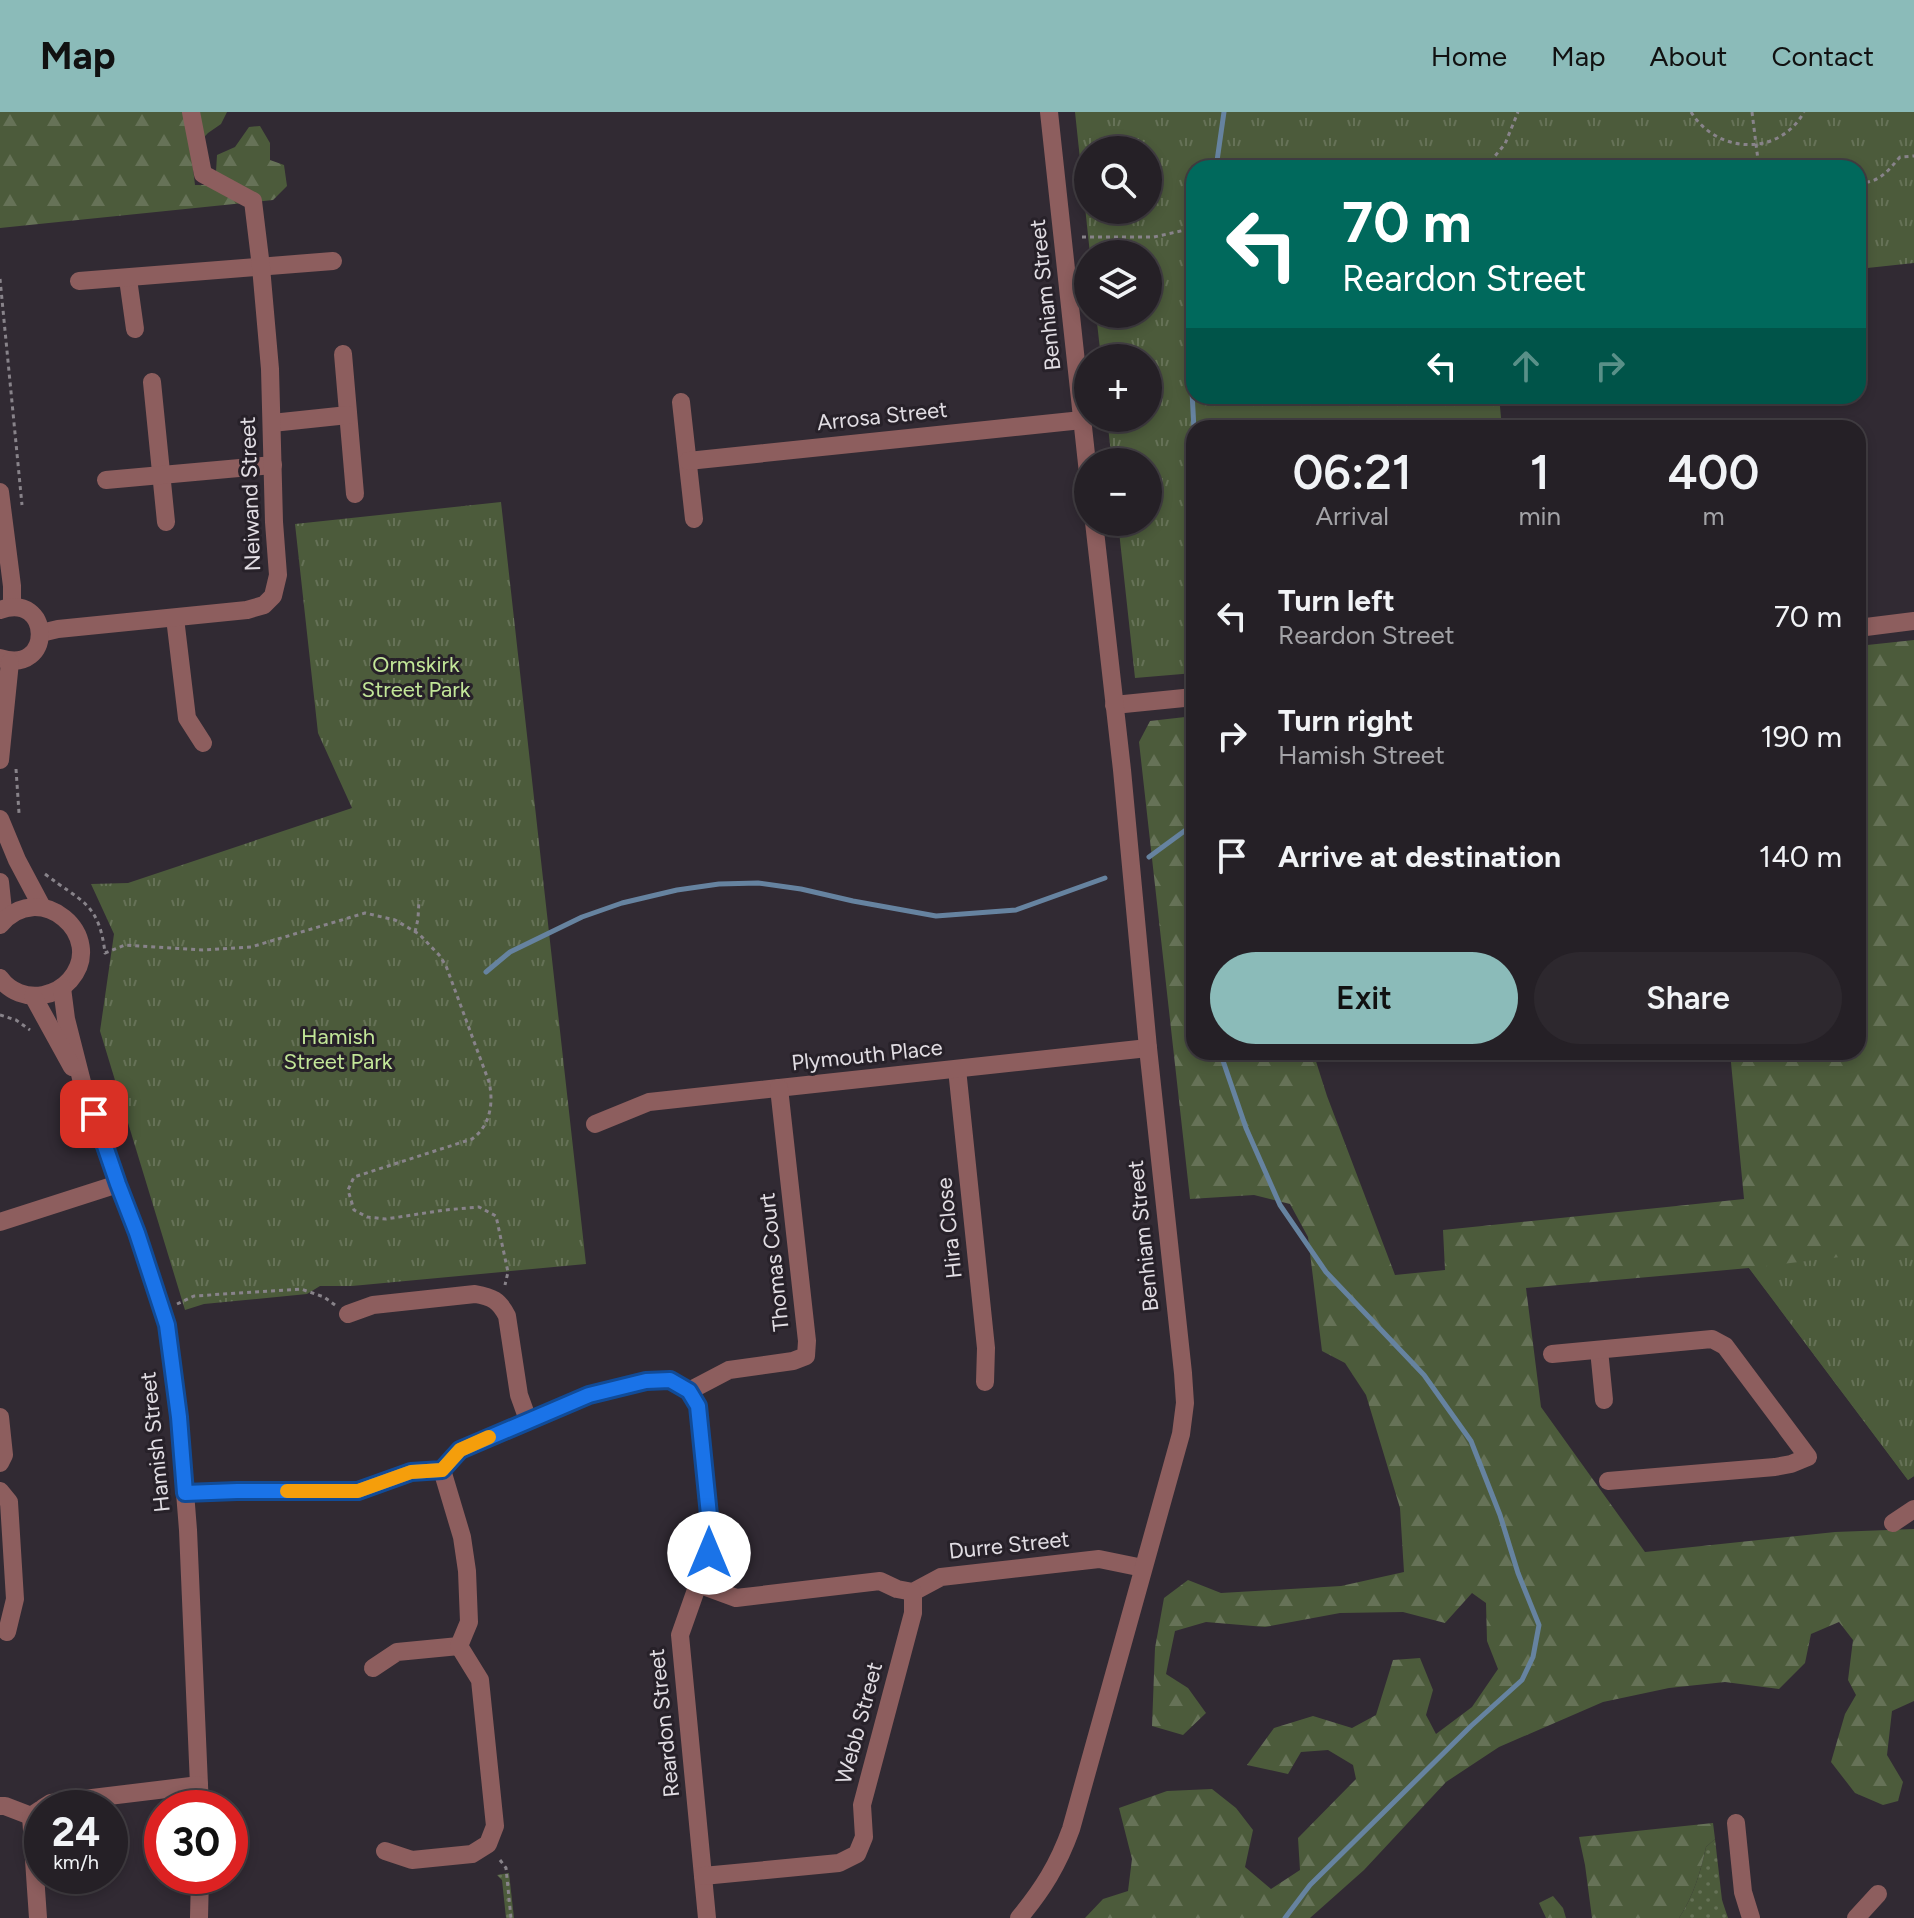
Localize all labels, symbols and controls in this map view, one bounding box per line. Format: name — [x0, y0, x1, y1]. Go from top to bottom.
text: Map — [40, 33, 116, 79]
text: Home — [1431, 39, 1507, 73]
text: Map — [1551, 39, 1606, 73]
text: About — [1650, 39, 1727, 73]
text: Contact — [1771, 39, 1874, 73]
map controls — [1074, 136, 1162, 536]
button: search — [1074, 136, 1162, 224]
text: 70 m — [1342, 189, 1472, 256]
icon: left — [1210, 192, 1314, 296]
street label: Benhiam Street — [1024, 218, 1066, 372]
button: layers — [1074, 240, 1162, 328]
text: Reardon Street — [1342, 257, 1586, 300]
button: + — [1074, 344, 1162, 432]
icon: left — [1420, 344, 1464, 388]
icon: ahead — [1504, 344, 1548, 388]
icon: right — [1588, 344, 1632, 388]
street label: Arrosa Street — [815, 396, 949, 436]
street label: Neiwand Street — [234, 416, 266, 572]
text: 06:21 — [1292, 443, 1412, 501]
text: 1 — [1530, 443, 1550, 501]
text: 400 — [1667, 443, 1760, 501]
button: − — [1074, 448, 1162, 536]
text: Arrival — [1315, 500, 1389, 532]
text: min — [1518, 500, 1561, 532]
text: m — [1702, 500, 1725, 532]
text: Turn left — [1278, 582, 1395, 619]
icon: left — [1210, 594, 1254, 638]
text: 70 m — [1774, 598, 1842, 635]
text: Reardon Street — [1278, 619, 1455, 651]
park label: Ormskirk Street Park — [362, 651, 471, 703]
text: Turn right — [1278, 702, 1413, 739]
icon: right — [1210, 714, 1254, 758]
text: 190 m — [1760, 718, 1842, 755]
text: Hamish Street — [1278, 739, 1445, 771]
icon: arrive — [1210, 834, 1254, 878]
text: Arrive at destination — [1278, 838, 1561, 875]
text: 140 m — [1759, 838, 1842, 875]
button: Exit — [1210, 952, 1518, 1044]
button: Share — [1534, 952, 1842, 1044]
park label: Hamish Street Park — [284, 1023, 393, 1075]
street label: Plymouth Place — [790, 1034, 944, 1076]
pin — [60, 1080, 128, 1148]
icon: arrive — [72, 1092, 116, 1136]
street label: Benhiam Street — [1122, 1159, 1164, 1313]
street label: Hira Close — [930, 1176, 968, 1280]
street label: Thomas Court — [753, 1191, 795, 1333]
street label: Hamish Street — [134, 1370, 176, 1514]
position arrow — [667, 1511, 751, 1595]
street label: Durre Street — [947, 1525, 1071, 1565]
street label: Reardon Street — [643, 1647, 685, 1799]
street label: Webb Street — [830, 1659, 888, 1787]
speed limit sign: 30 — [144, 1790, 248, 1894]
text: 24 — [52, 1808, 100, 1856]
text: km/h — [53, 1850, 99, 1874]

